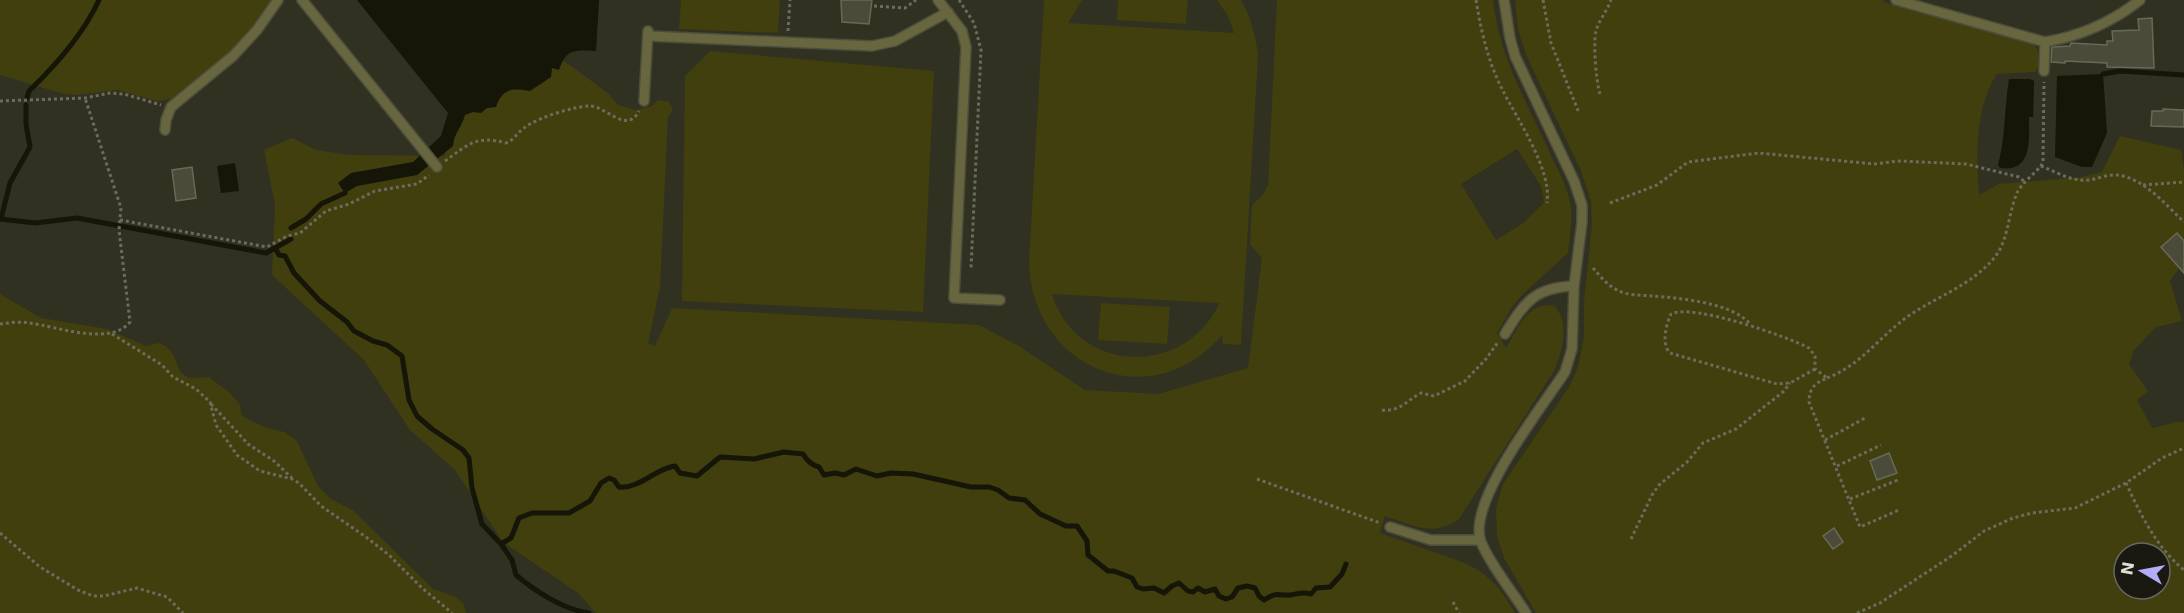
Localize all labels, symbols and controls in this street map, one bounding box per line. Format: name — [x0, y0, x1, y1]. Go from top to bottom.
north arrow — [2112, 541, 2172, 601]
text: N — [2117, 560, 2138, 577]

